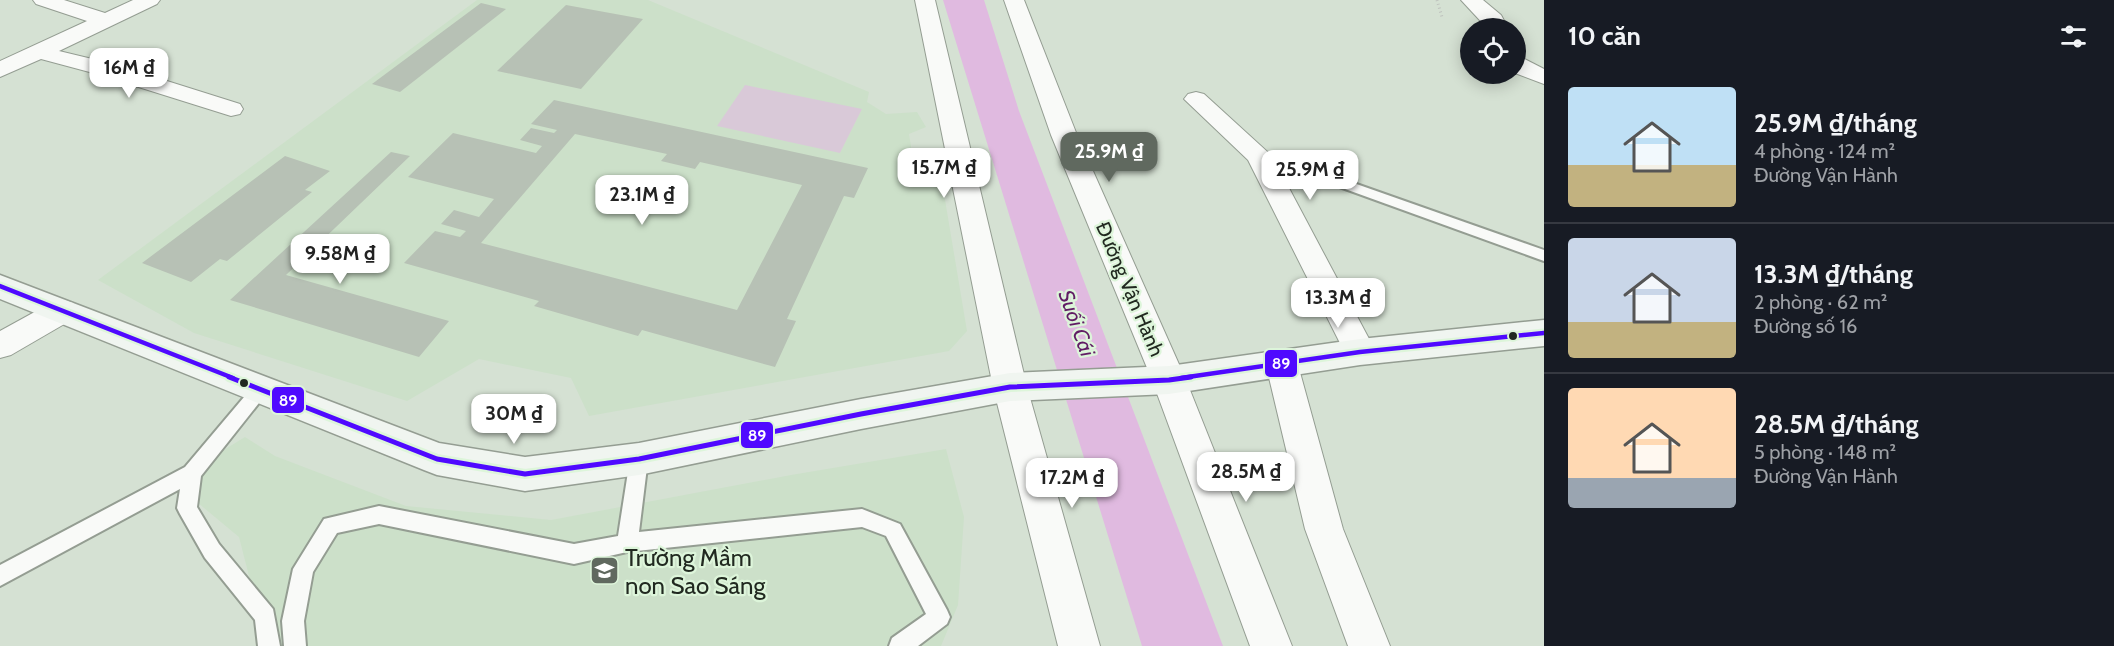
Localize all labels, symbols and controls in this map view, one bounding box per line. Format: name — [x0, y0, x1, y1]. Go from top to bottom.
map controls — [1460, 18, 1526, 84]
button: locate — [1460, 18, 1526, 84]
text: 10 căn — [1568, 20, 1641, 52]
icon: filters — [2057, 20, 2090, 53]
pin: 16M ₫ — [87, 48, 171, 99]
text: 16M ₫ — [103, 55, 155, 79]
text: 25.9M ₫/tháng — [1754, 107, 1917, 139]
icon: home — [1616, 111, 1688, 183]
pin: 25.9M ₫ — [1054, 132, 1164, 183]
text: 25.9M ₫ — [1074, 139, 1144, 163]
text: 4 phòng · 124 m² — [1754, 139, 1895, 163]
pin: 15.7M ₫ — [889, 148, 999, 199]
pin: 25.9M ₫ — [1255, 150, 1365, 201]
text: 15.7M ₫ — [912, 155, 976, 179]
text: 25.9M ₫ — [1275, 157, 1345, 181]
text: Đường Vận Hành — [1754, 163, 1898, 187]
pin: 23.1M ₫ — [587, 175, 697, 226]
text: 23.1M ₫ — [609, 182, 675, 206]
street label: Đường Vận Hành — [1091, 218, 1169, 360]
pin: 9.58M ₫ — [285, 234, 395, 285]
text: 9.58M ₫ — [305, 241, 375, 265]
text: 13.3M ₫/tháng — [1754, 258, 1913, 290]
icon: home — [1616, 262, 1688, 334]
pin: 13.3M ₫ — [1283, 278, 1393, 329]
text: 13.3M ₫ — [1305, 285, 1371, 309]
water label: Suối Cái — [1053, 286, 1101, 360]
text: 2 phòng · 62 m² — [1754, 290, 1887, 314]
text: Đường số 16 — [1754, 314, 1857, 338]
unlabelled marker — [1507, 330, 1519, 342]
line badge: 89 — [1264, 349, 1298, 378]
text: 89 — [1272, 354, 1290, 373]
unlabelled marker — [238, 377, 250, 389]
line badge: 89 — [271, 386, 305, 414]
text: 89 — [279, 391, 297, 410]
pin: 30M ₫ — [472, 394, 556, 445]
text: 30M ₫ — [485, 401, 543, 425]
text: 28.5M ₫/tháng — [1754, 408, 1918, 440]
icon: home — [1616, 412, 1688, 484]
line badge: 89 — [740, 421, 774, 449]
text: 89 — [748, 426, 766, 445]
text: 5 phòng · 148 m² — [1754, 440, 1896, 464]
pin: 28.5M ₫ — [1191, 452, 1301, 503]
pin: 17.2M ₫ — [1017, 458, 1127, 509]
text: 28.5M ₫ — [1211, 459, 1281, 483]
text: Đường Vận Hành — [1754, 464, 1898, 488]
text: 17.2M ₫ — [1040, 465, 1104, 489]
place label: Trường Mầm non Sao Sáng — [625, 543, 767, 600]
school or university icon: Trường Mầm non Sao Sáng — [588, 555, 620, 587]

